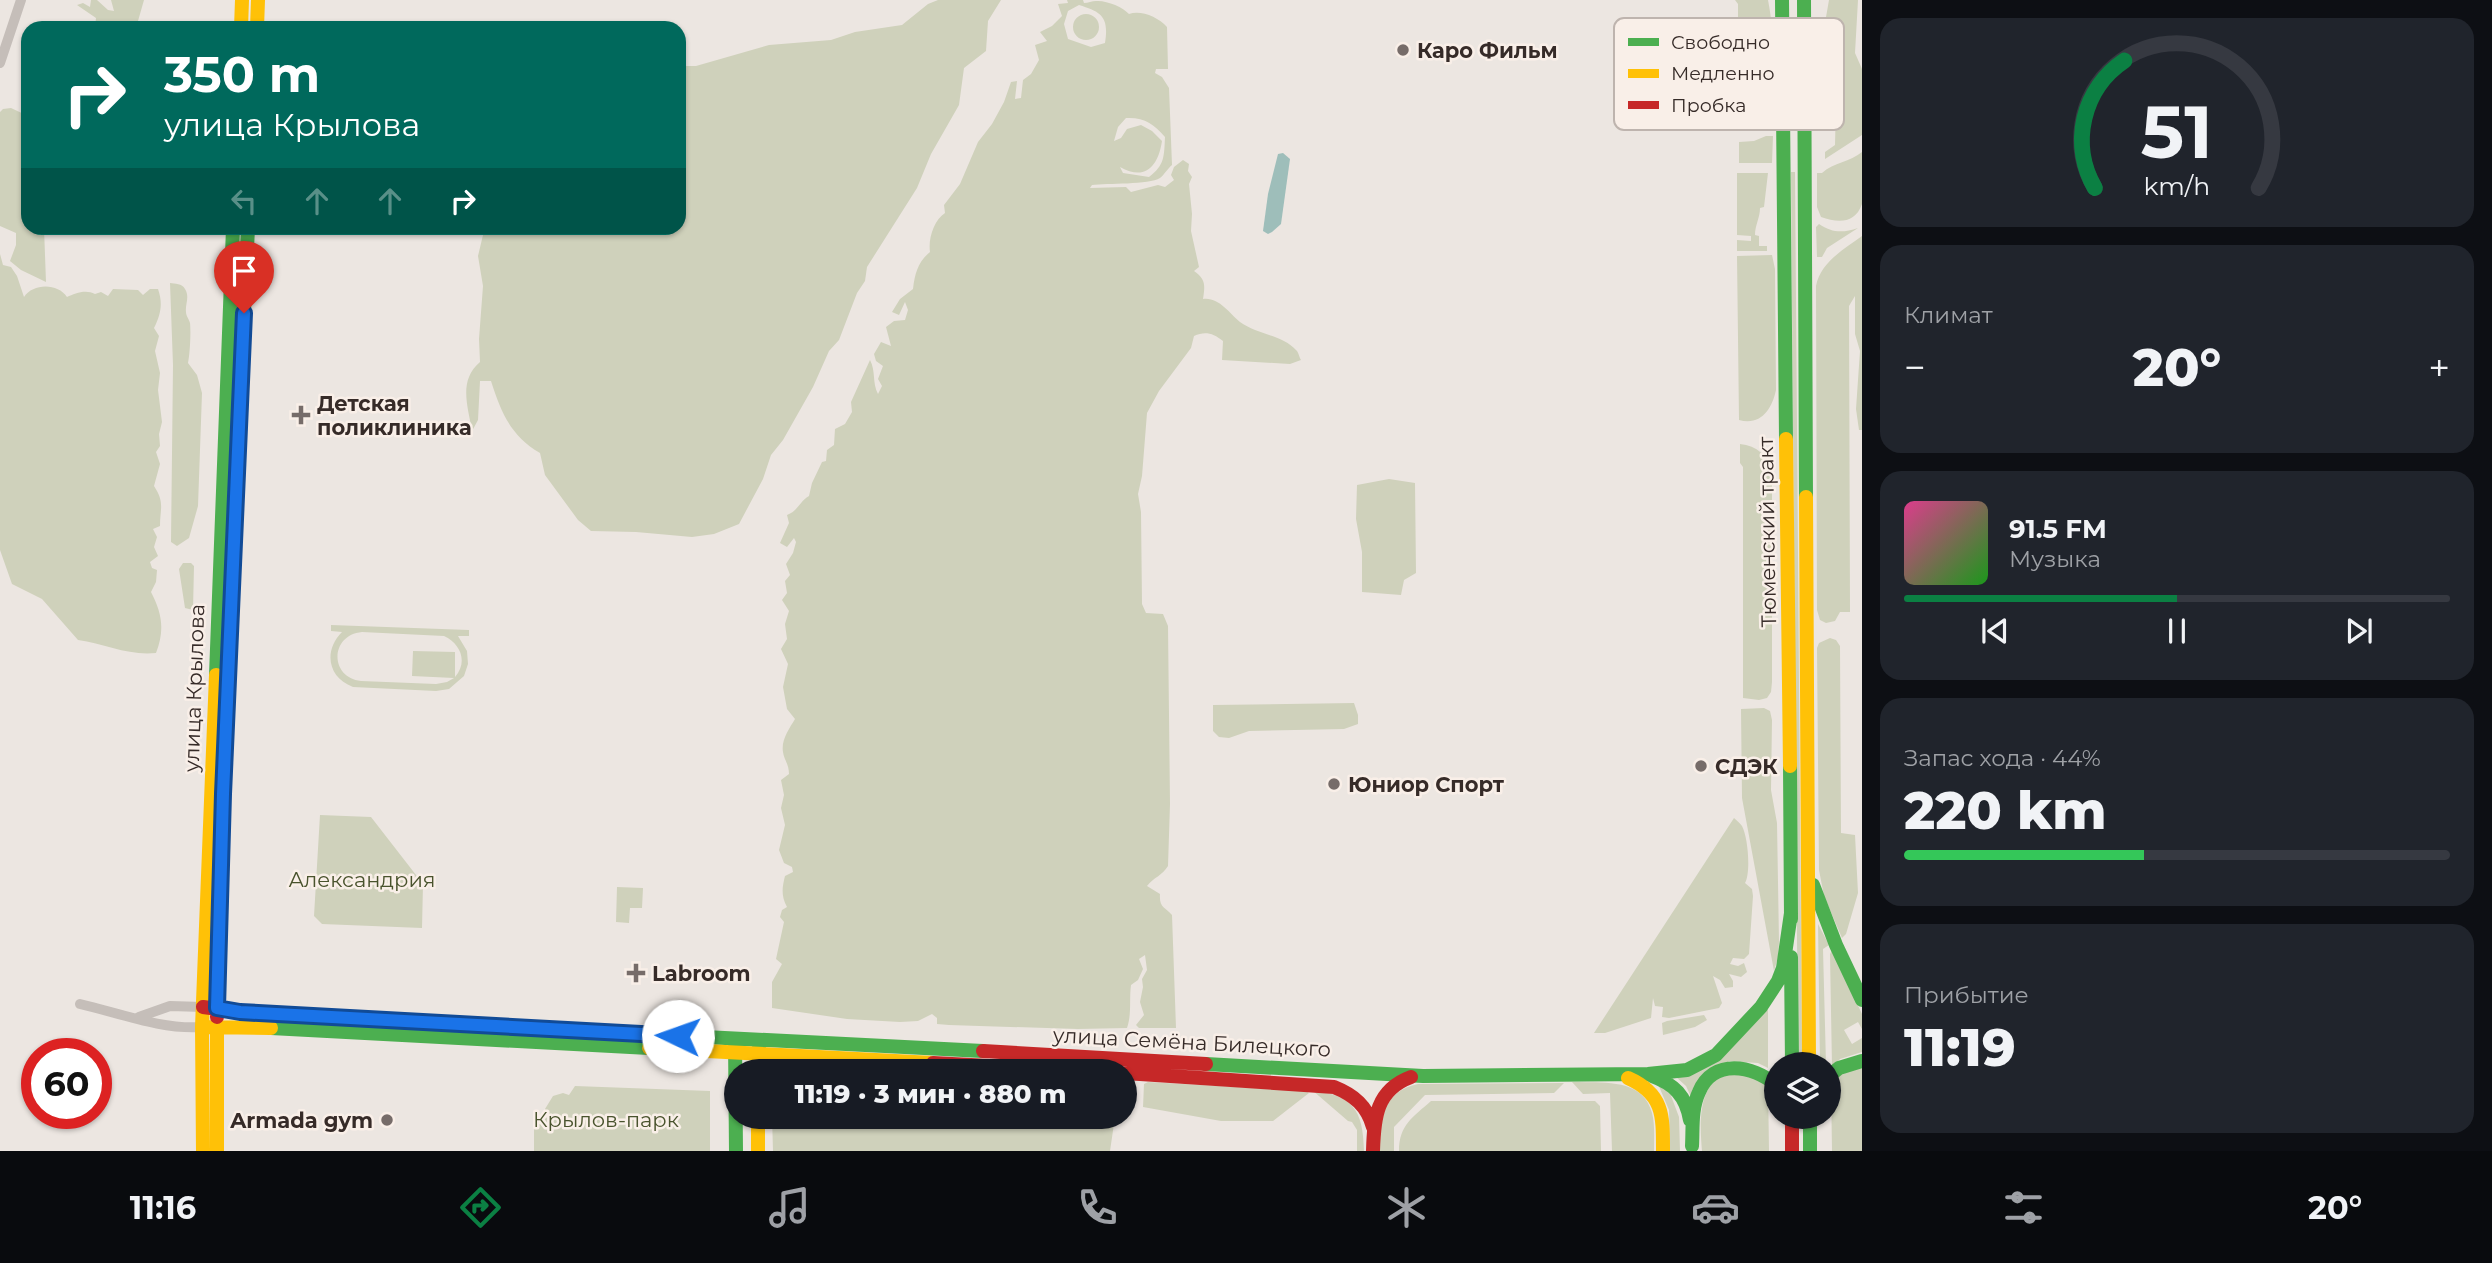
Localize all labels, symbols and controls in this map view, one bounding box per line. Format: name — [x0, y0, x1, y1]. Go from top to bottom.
legend — [1614, 18, 1844, 130]
text: Свободно — [1671, 31, 1770, 54]
place label: Каро Фильм — [1417, 38, 1558, 63]
marker: Каро Фильм — [1395, 42, 1411, 58]
text: 350 m — [164, 45, 320, 104]
icon: right — [49, 49, 140, 140]
text: Медленно — [1671, 62, 1775, 85]
text: 51 — [2141, 89, 2213, 177]
text: Пробка — [1671, 94, 1746, 117]
text: улица Крылова — [164, 105, 420, 144]
text: km/h — [2144, 171, 2210, 201]
icon: left — [225, 182, 263, 220]
icon: ahead — [298, 182, 336, 220]
icon: ahead — [371, 182, 409, 220]
icon: right — [444, 182, 482, 220]
pin — [214, 241, 274, 313]
icon: arrive — [225, 252, 263, 290]
text: Климат — [1904, 301, 1993, 329]
text: 20° — [2133, 336, 2221, 399]
text: − — [1904, 344, 1926, 391]
text: + — [2428, 344, 2450, 391]
place label: Детская поликлиника — [317, 391, 472, 440]
marker: Детская поликлиника — [291, 405, 311, 425]
street label: Тюменский тракт — [1753, 436, 1781, 628]
text: 91.5 FM — [2009, 513, 2107, 545]
text: Музыка — [2009, 545, 2101, 573]
street label: улица Крылова — [179, 604, 209, 773]
icon: previous — [1976, 612, 2014, 650]
icon: pause — [2158, 612, 2196, 650]
icon: next — [2340, 612, 2378, 650]
text: Запас хода · 44% — [1904, 744, 2101, 772]
place label: СДЭК — [1715, 754, 1778, 779]
marker: СДЭК — [1693, 758, 1709, 774]
place label: Юниор Спорт — [1348, 772, 1505, 797]
marker: Юниор Спорт — [1326, 776, 1342, 792]
text: 220 km — [1904, 779, 2107, 842]
park label: Александрия — [288, 867, 436, 892]
place label: Labroom — [652, 961, 751, 986]
marker: Labroom — [626, 963, 646, 983]
text: Прибытие — [1904, 981, 2029, 1009]
position arrow — [641, 999, 715, 1073]
text: 11:19 — [1904, 1016, 2016, 1079]
street label: улица Семёна Билецкого — [1051, 1022, 1332, 1062]
speed limit sign: 60 — [21, 1038, 112, 1129]
map controls — [1764, 1052, 1841, 1129]
button: layers — [1764, 1052, 1841, 1129]
text: 11:19 · 3 мин · 880 m — [795, 1078, 1066, 1110]
park label: Крылов-парк — [533, 1107, 679, 1132]
place label: Armada gym — [229, 1108, 373, 1133]
marker: Armada gym — [379, 1112, 395, 1128]
icon: directions — [456, 1183, 505, 1232]
icon: music — [765, 1183, 814, 1232]
icon: phone — [1073, 1183, 1122, 1232]
icon: climate — [1382, 1183, 1431, 1232]
icon: car — [1691, 1183, 1740, 1232]
icon: filters — [1999, 1183, 2048, 1232]
text: 11:16 — [130, 1188, 196, 1227]
text: 20° — [2308, 1188, 2362, 1227]

